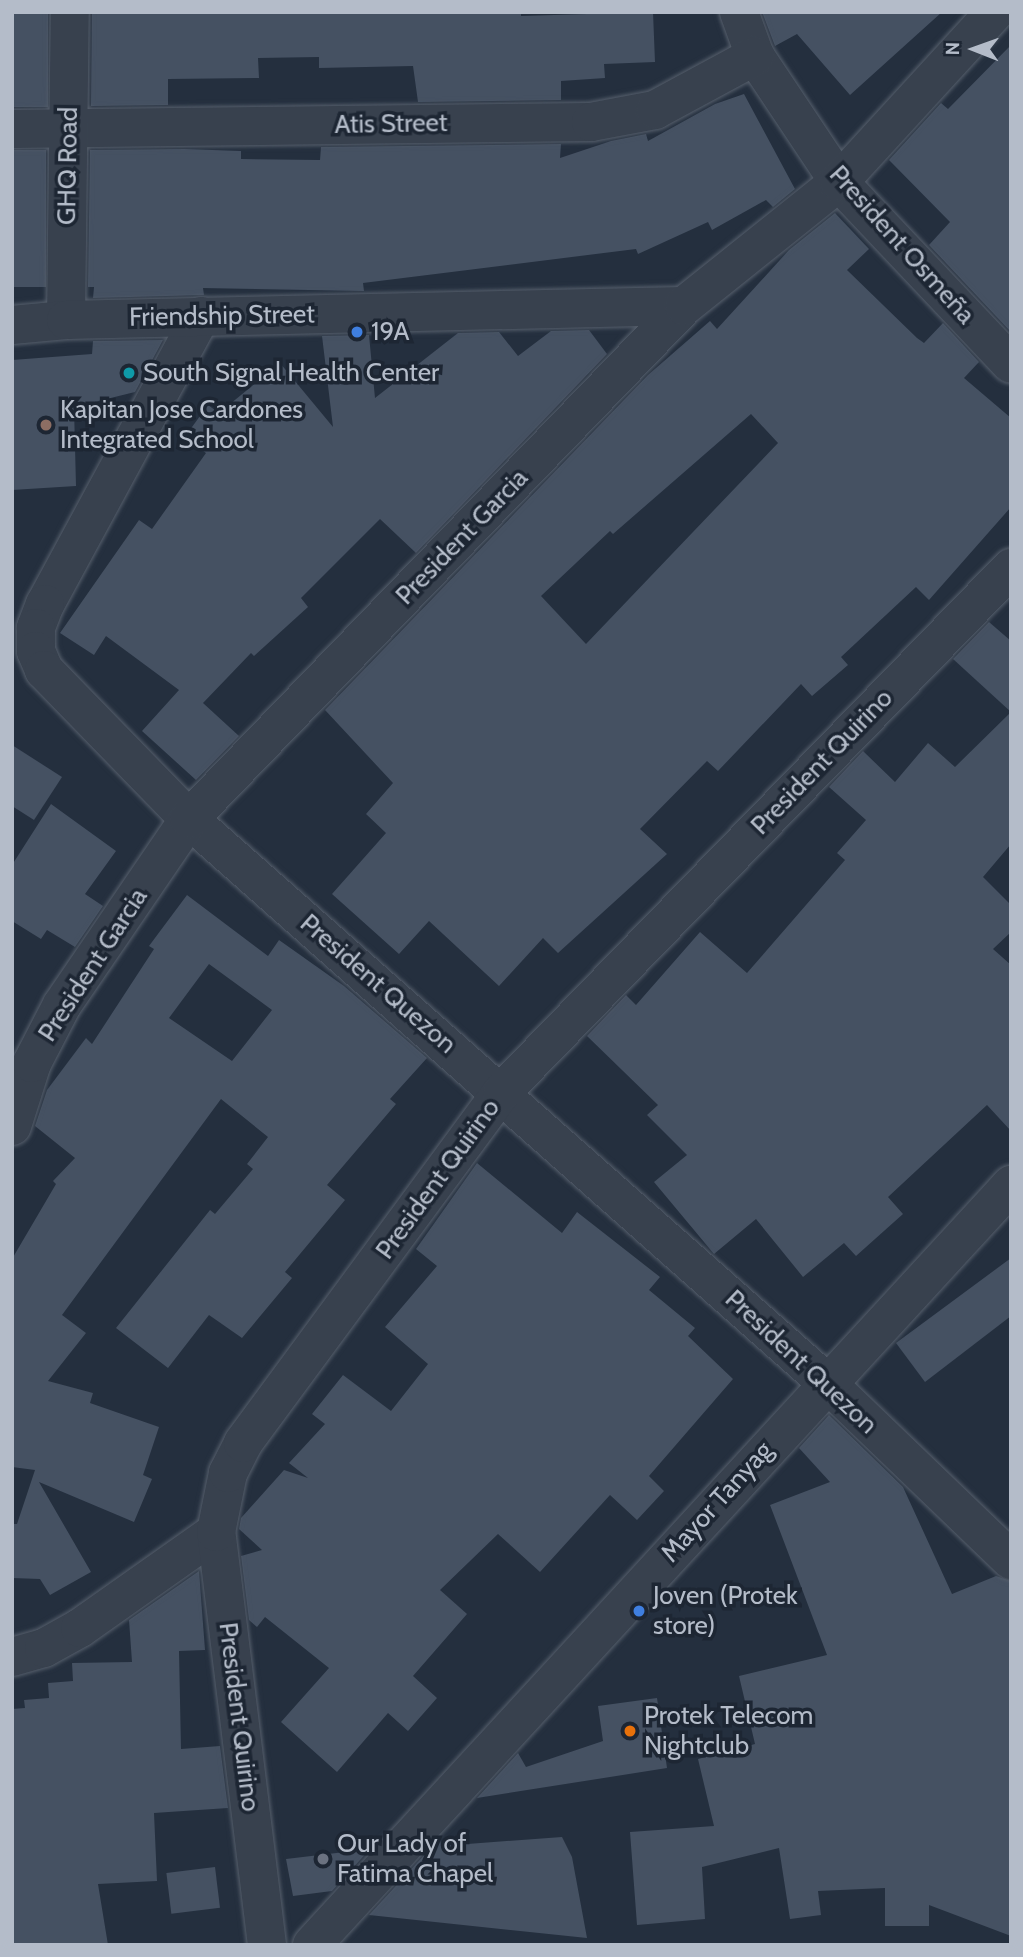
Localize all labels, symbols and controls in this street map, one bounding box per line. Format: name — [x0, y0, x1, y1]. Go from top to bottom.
north arrow — [939, 14, 1009, 84]
text: N — [941, 42, 964, 56]
street label: GHQ Road — [51, 107, 85, 225]
street label: Atis Street — [334, 107, 448, 141]
street label: President Osmeña — [823, 159, 981, 331]
street label: Friendship Street — [129, 299, 315, 333]
place label: 19A — [371, 316, 410, 348]
marker: 19A — [349, 324, 365, 340]
place label: South Signal Health Center — [143, 357, 439, 389]
marker: South Signal Health Center — [121, 365, 137, 381]
place label: Kapitan Jose Cardones Integrated School — [60, 394, 303, 456]
marker: Kapitan Jose Cardones Integrated School — [38, 417, 54, 433]
street label: President Garcia — [389, 463, 535, 611]
street label: President Quirino — [745, 683, 899, 841]
street label: President Garcia — [32, 883, 154, 1047]
street label: President Quezon — [294, 908, 462, 1060]
street label: President Quirino — [369, 1093, 507, 1265]
street label: President Quezon — [719, 1284, 883, 1440]
street label: Mayor Tanyag — [655, 1435, 779, 1569]
place label: Joven (Protek store) — [653, 1580, 798, 1642]
marker: Joven (Protek store) — [631, 1603, 647, 1619]
street label: President Quirino — [212, 1621, 266, 1813]
place label: Protek Telecom Nightclub — [644, 1700, 813, 1762]
marker: Protek Telecom Nightclub — [622, 1723, 638, 1739]
place label: Our Lady of Fatima Chapel — [337, 1828, 493, 1890]
marker: Our Lady of Fatima Chapel — [315, 1851, 331, 1867]

